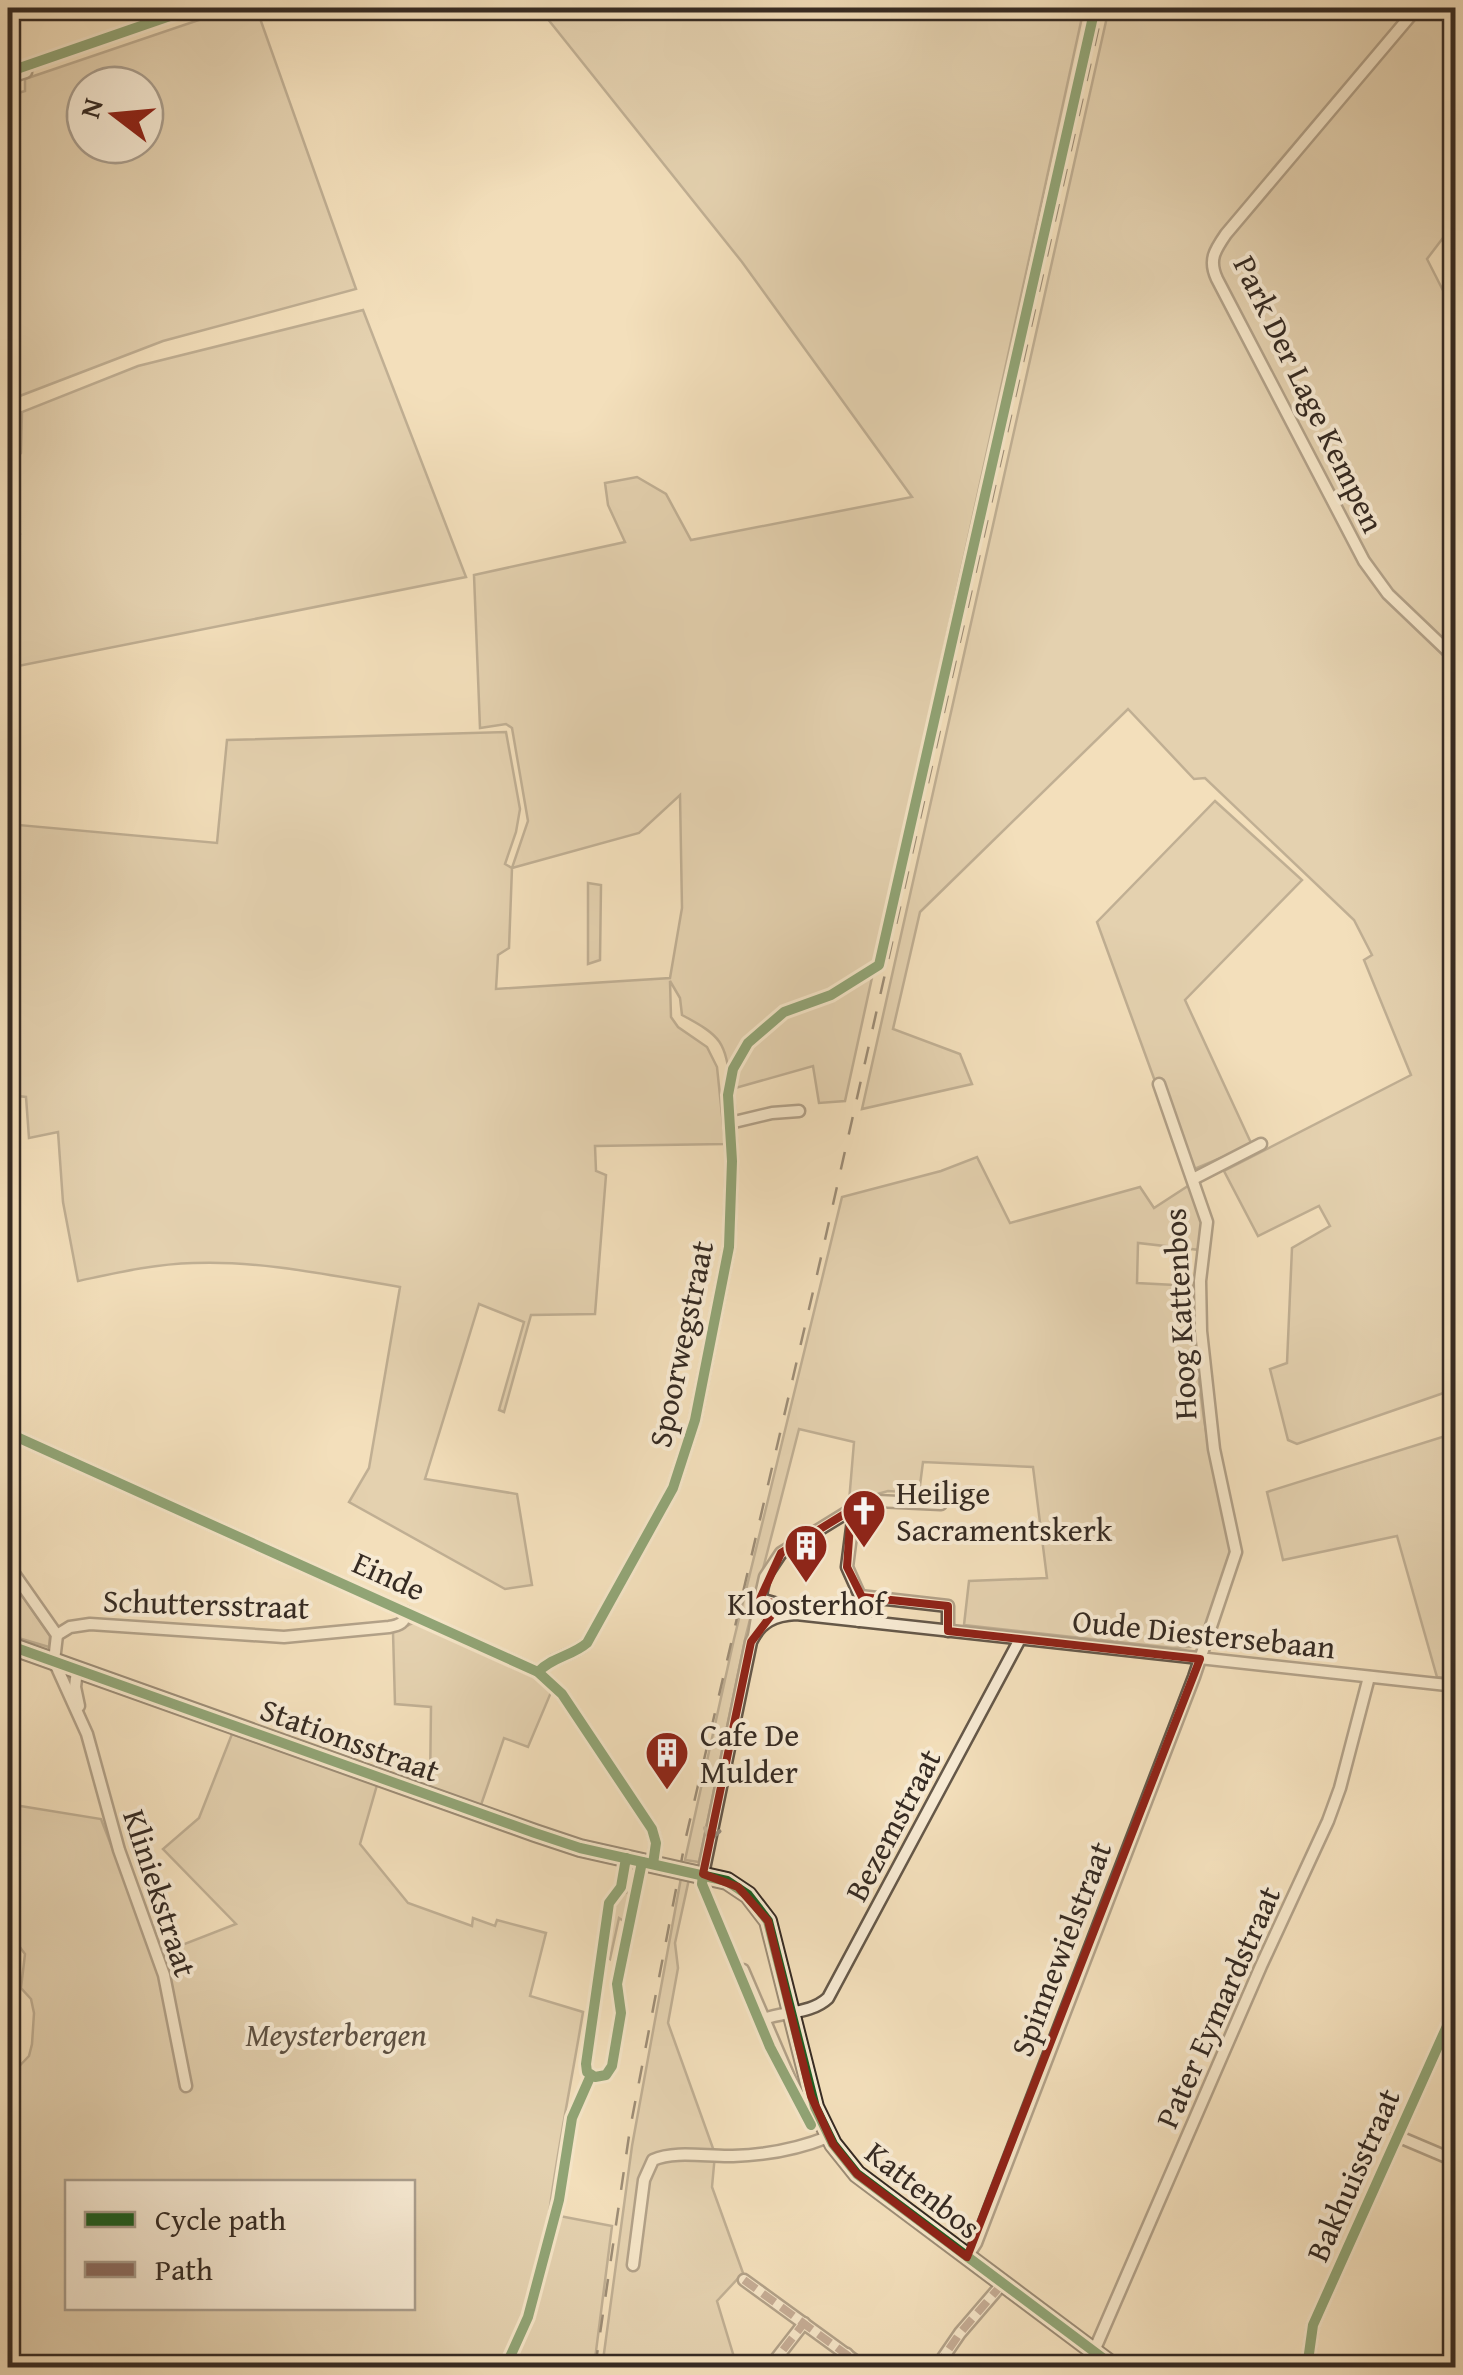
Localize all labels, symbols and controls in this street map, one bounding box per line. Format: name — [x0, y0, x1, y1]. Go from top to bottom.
north arrow — [65, 65, 165, 165]
text: N — [68, 93, 113, 123]
street label: Park Der Lage Kempen — [1222, 248, 1397, 540]
street label: Hoog Kattenbos — [1150, 1207, 1209, 1421]
street label: Spoorwegstraat — [636, 1236, 725, 1452]
place label: Heilige Sacramentskerk — [896, 1469, 1113, 1553]
church icon: Heilige Sacramentskerk — [841, 1488, 887, 1549]
building icon: Kloosterhof — [783, 1523, 829, 1584]
street label: Einde — [345, 1539, 433, 1612]
street label: Schuttersstraat — [102, 1576, 310, 1631]
place label: Kloosterhof — [727, 1580, 888, 1627]
street label: Oude Diestersebaan — [1070, 1596, 1338, 1671]
street label: Stationsstraat — [254, 1685, 446, 1794]
place label: Cafe De Mulder — [700, 1711, 799, 1795]
building icon: Cafe De Mulder — [644, 1730, 690, 1791]
street label: Bezemstraat — [833, 1740, 952, 1909]
street label: Kliniekstraat — [111, 1803, 210, 1983]
one-way arrow — [702, 1809, 721, 1841]
street label: Spinnewielstraat — [998, 1834, 1123, 2063]
street label: Pater Eymardstraat — [1143, 1878, 1292, 2135]
park label: Meysterbergen — [245, 2011, 427, 2058]
street label: Bakhuisstraat — [1293, 2081, 1412, 2269]
street label: Kattenbos — [856, 2129, 991, 2250]
legend — [65, 2180, 415, 2310]
text: Cycle path — [155, 2197, 286, 2241]
text: Path — [155, 2247, 213, 2291]

